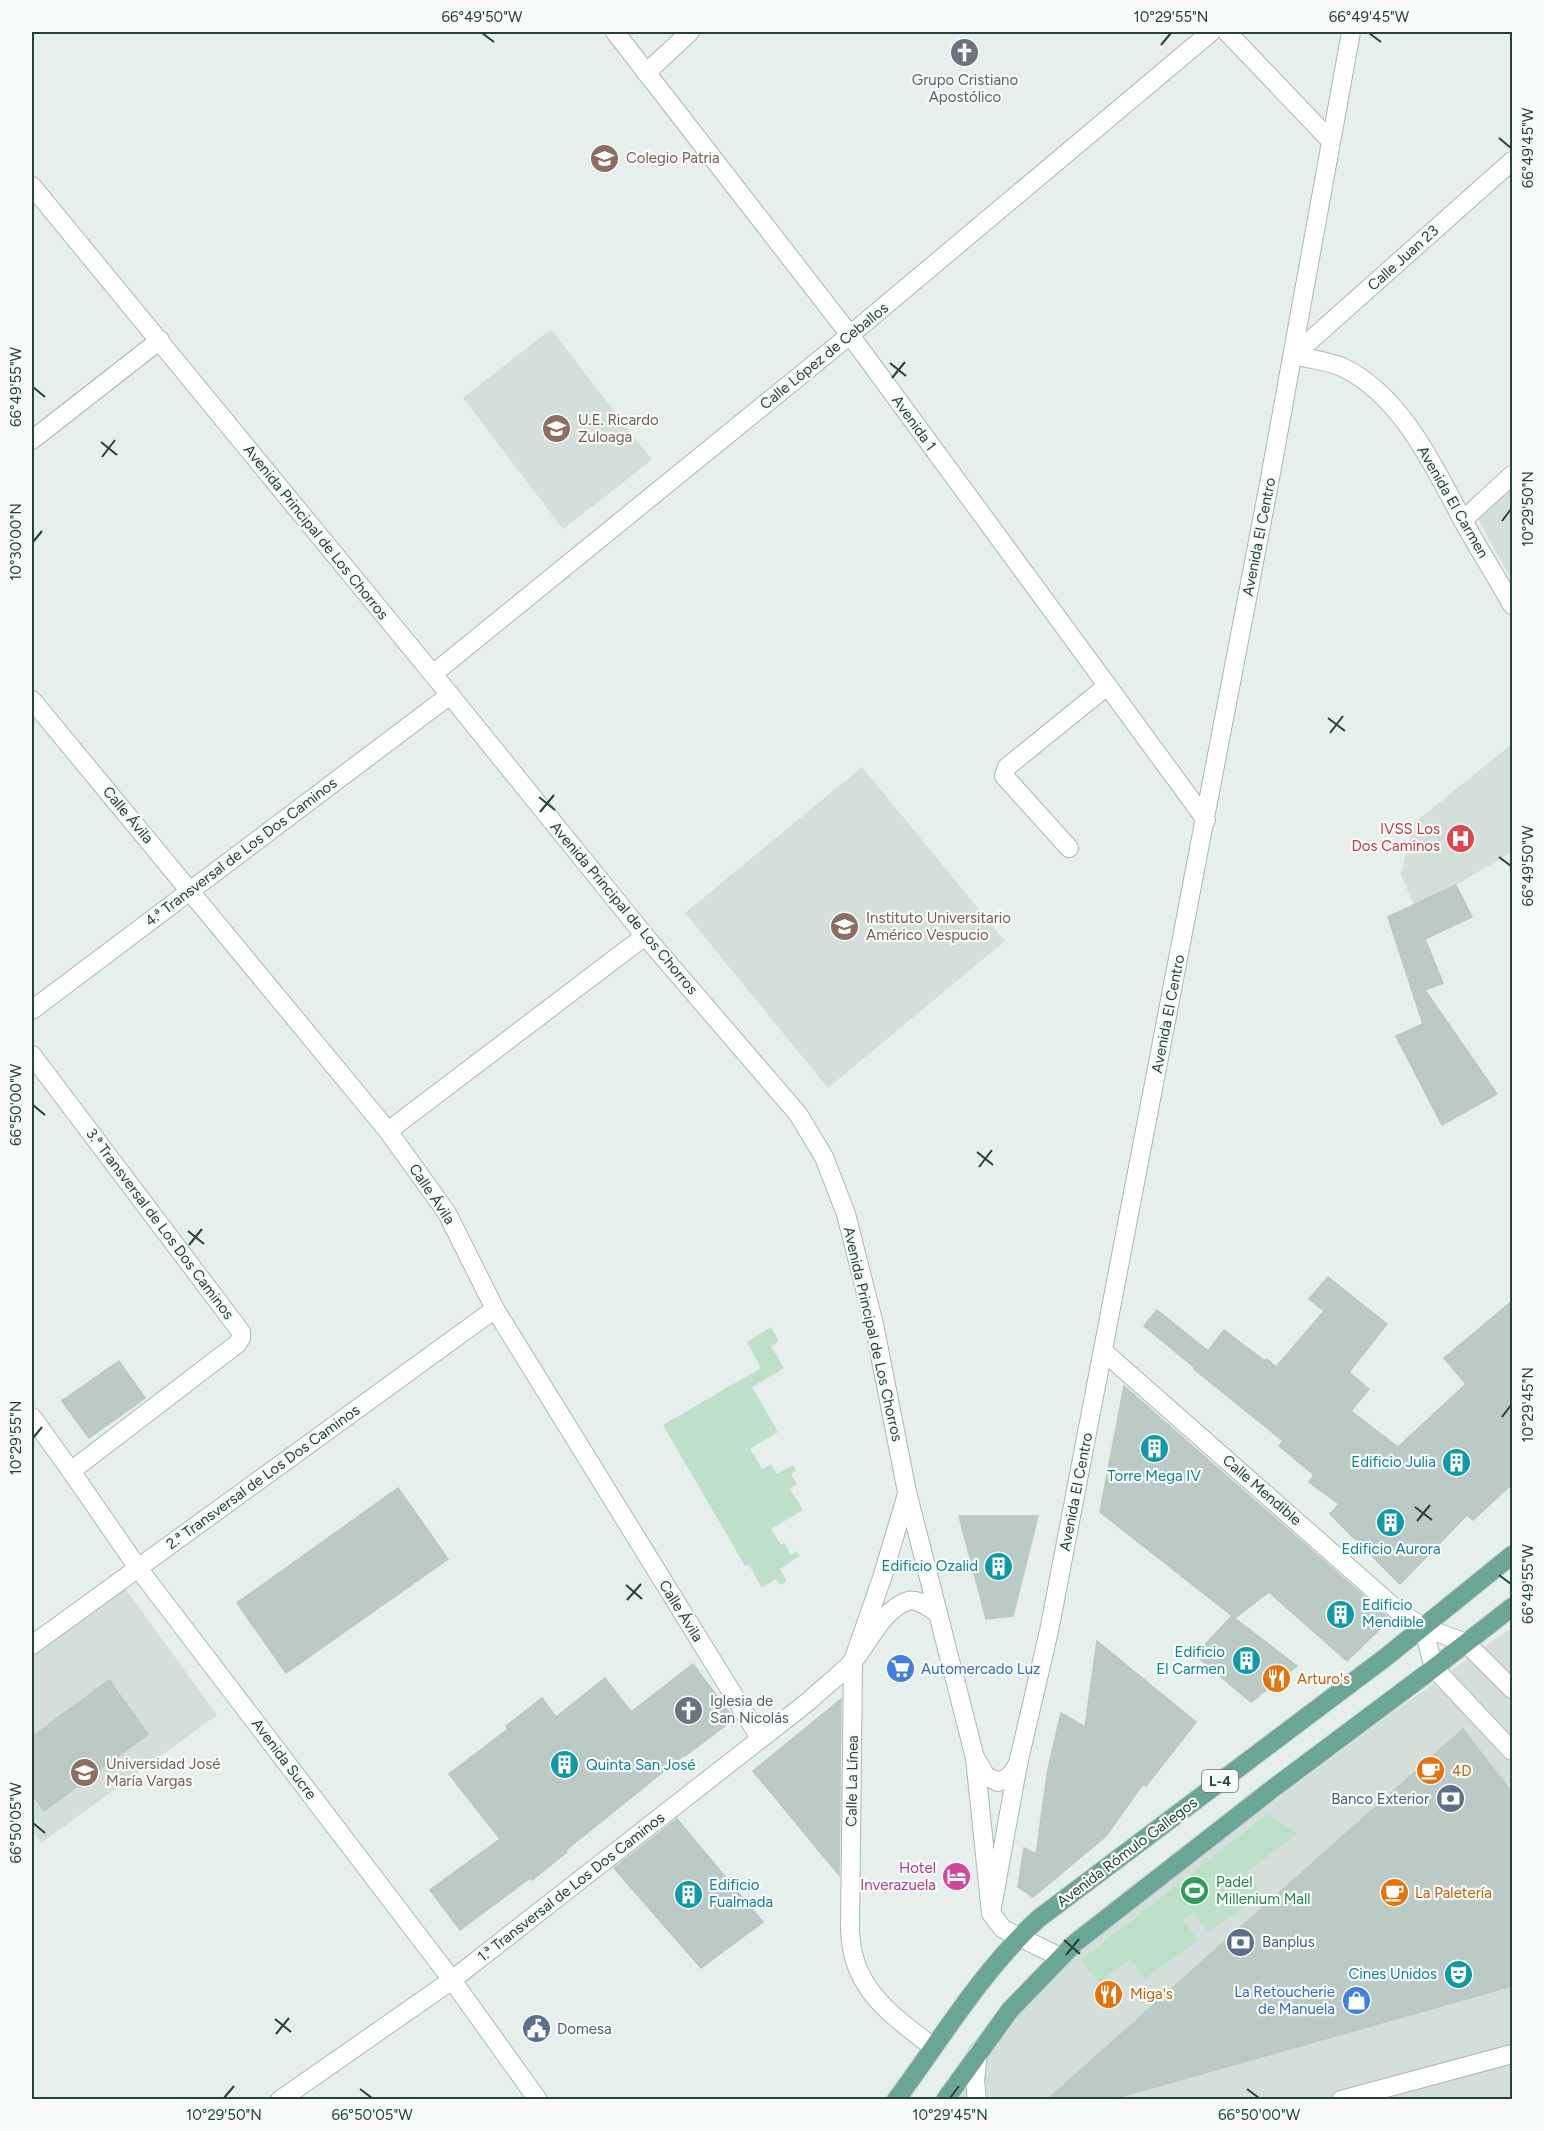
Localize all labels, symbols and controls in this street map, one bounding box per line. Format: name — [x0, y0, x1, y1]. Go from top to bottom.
text: 66°49'50"W — [442, 8, 523, 26]
text: 10°29'55"N — [1134, 8, 1208, 26]
text: 66°49'45"W — [1329, 8, 1410, 26]
church icon: Grupo Cristiano Apostólico — [949, 37, 981, 69]
place label: Grupo Cristiano Apostólico — [912, 71, 1018, 106]
text: 66°49'45"W — [1519, 107, 1537, 188]
school or university icon: Colegio Patria — [589, 142, 621, 174]
place label: Colegio Patria — [626, 149, 720, 167]
street label: Calle Juan 23 — [1364, 221, 1442, 295]
street label: Calle López de Ceballos — [756, 299, 892, 413]
text: 66°49'55"W — [7, 347, 25, 427]
street label: Avenida 1 — [888, 392, 940, 454]
place label: U.E. Ricardo Zuloaga — [578, 411, 659, 446]
school or university icon: U.E. Ricardo Zuloaga — [541, 413, 573, 445]
street label: Avenida Principal de Los Chorros — [240, 441, 392, 623]
street label: Avenida El Carmen — [1414, 443, 1492, 561]
text: 10°29'50"N — [1519, 471, 1537, 547]
street label: Avenida El Centro — [1239, 476, 1279, 598]
text: 10°30'00"N — [7, 503, 25, 581]
street label: 4.ª Transversal de Los Dos Caminos — [141, 774, 341, 930]
street label: Calle Ávila — [99, 783, 157, 847]
street label: Avenida Principal de Los Chorros — [546, 818, 702, 998]
place label: IVSS Los Dos Caminos — [1352, 820, 1440, 855]
hospital icon: IVSS Los Dos Caminos — [1445, 822, 1477, 854]
text: 66°49'50"W — [1519, 825, 1537, 906]
place label: Instituto Universitario Américo Vespucio — [866, 909, 1011, 944]
school or university icon: Instituto Universitario Américo Vespucio — [829, 911, 861, 943]
street label: Avenida El Centro — [1148, 953, 1188, 1075]
text: 66°50'00"W — [7, 1063, 25, 1146]
street label: 3.ª Transversal de Los Dos Caminos — [82, 1125, 238, 1323]
street label: Calle Ávila — [405, 1160, 459, 1228]
street label: Avenida Principal de Los Chorros — [839, 1225, 907, 1443]
text: 10°29'45"N — [1519, 1367, 1537, 1443]
text: 10°29'55"N — [7, 1401, 25, 1475]
street label: 2.ª Transversal de Los Dos Caminos — [163, 1401, 363, 1553]
street label: Avenida El Centro — [1056, 1431, 1096, 1553]
building icon: Torre Mega IV — [1138, 1433, 1170, 1465]
building icon: Edificio Julia — [1441, 1446, 1473, 1478]
street label: Calle Mendible — [1219, 1451, 1305, 1529]
place label: Edificio Julia — [1351, 1453, 1436, 1471]
place label: Torre Mega IV — [1107, 1467, 1201, 1485]
building icon: Edificio Aurora — [1375, 1506, 1407, 1538]
place label: Edificio Aurora — [1341, 1540, 1441, 1558]
text: 66°49'55"W — [1519, 1544, 1537, 1624]
building icon: Edificio Ozalid — [983, 1550, 1015, 1582]
place label: Edificio Ozalid — [882, 1557, 978, 1575]
street label: Calle Ávila — [655, 1577, 707, 1645]
place label: Edificio Mendible — [1362, 1596, 1424, 1631]
building icon: Edificio Mendible — [1325, 1598, 1357, 1630]
place label: Edificio El Carmen — [1156, 1643, 1225, 1678]
building icon: Edificio El Carmen — [1230, 1645, 1262, 1677]
supermarket icon: Automercado Luz — [884, 1653, 916, 1685]
place label: Automercado Luz — [921, 1660, 1040, 1678]
restaurant icon: Arturo's — [1260, 1663, 1292, 1695]
place label: Arturo's — [1297, 1670, 1350, 1688]
place label: Iglesia de San Nicolás — [710, 1692, 789, 1727]
church icon: Iglesia de San Nicolás — [673, 1694, 705, 1726]
street label: Avenida Sucre — [248, 1715, 320, 1803]
street label: Calle La Línea — [842, 1735, 862, 1827]
building icon: Quinta San José — [549, 1749, 581, 1781]
place label: Universidad José María Vargas — [106, 1755, 220, 1790]
cafe icon: 4D — [1415, 1755, 1447, 1787]
place label: Quinta San José — [586, 1756, 695, 1774]
school or university icon: Universidad José María Vargas — [69, 1757, 101, 1789]
place label: 4D — [1452, 1762, 1472, 1780]
road number: L-4 — [1202, 1770, 1238, 1792]
text: 66°50'05"W — [7, 1782, 25, 1864]
bank icon: Banco Exterior — [1434, 1783, 1466, 1815]
place label: Banco Exterior — [1331, 1790, 1429, 1808]
street label: Avenida Rómulo Gallegos — [1053, 1793, 1201, 1911]
street label: 1.ª Transversal de Los Dos Caminos — [474, 1808, 668, 1966]
place label: Hotel Inverazuela — [860, 1859, 936, 1894]
hotel icon: Hotel Inverazuela — [941, 1861, 973, 1893]
place label: Padel Millenium Mall — [1216, 1873, 1311, 1908]
sports icon: Padel Millenium Mall — [1179, 1875, 1211, 1907]
place label: Edificio Fualmada — [709, 1876, 773, 1911]
cafe icon: La Paletería — [1378, 1877, 1410, 1909]
building icon: Edificio Fualmada — [672, 1878, 704, 1910]
place label: La Paletería — [1415, 1884, 1492, 1902]
bank icon: Banplus — [1225, 1926, 1257, 1958]
place label: Banplus — [1262, 1933, 1315, 1951]
theatre icon: Cines Unidos — [1442, 1958, 1474, 1990]
place label: Cines Unidos — [1349, 1965, 1437, 1983]
restaurant icon: Miga's — [1093, 1978, 1125, 2010]
place label: La Retoucherie de Manuela — [1234, 1983, 1335, 2018]
place label: Miga's — [1130, 1985, 1173, 2003]
shop icon: La Retoucherie de Manuela — [1340, 1985, 1372, 2017]
public building icon: Domesa — [520, 2013, 552, 2045]
place label: Domesa — [557, 2020, 612, 2038]
text: 10°29'50"N — [186, 2106, 262, 2124]
text: 66°50'05"W — [331, 2106, 413, 2124]
text: 10°29'45"N — [912, 2106, 988, 2124]
text: 66°50'00"W — [1218, 2106, 1301, 2124]

